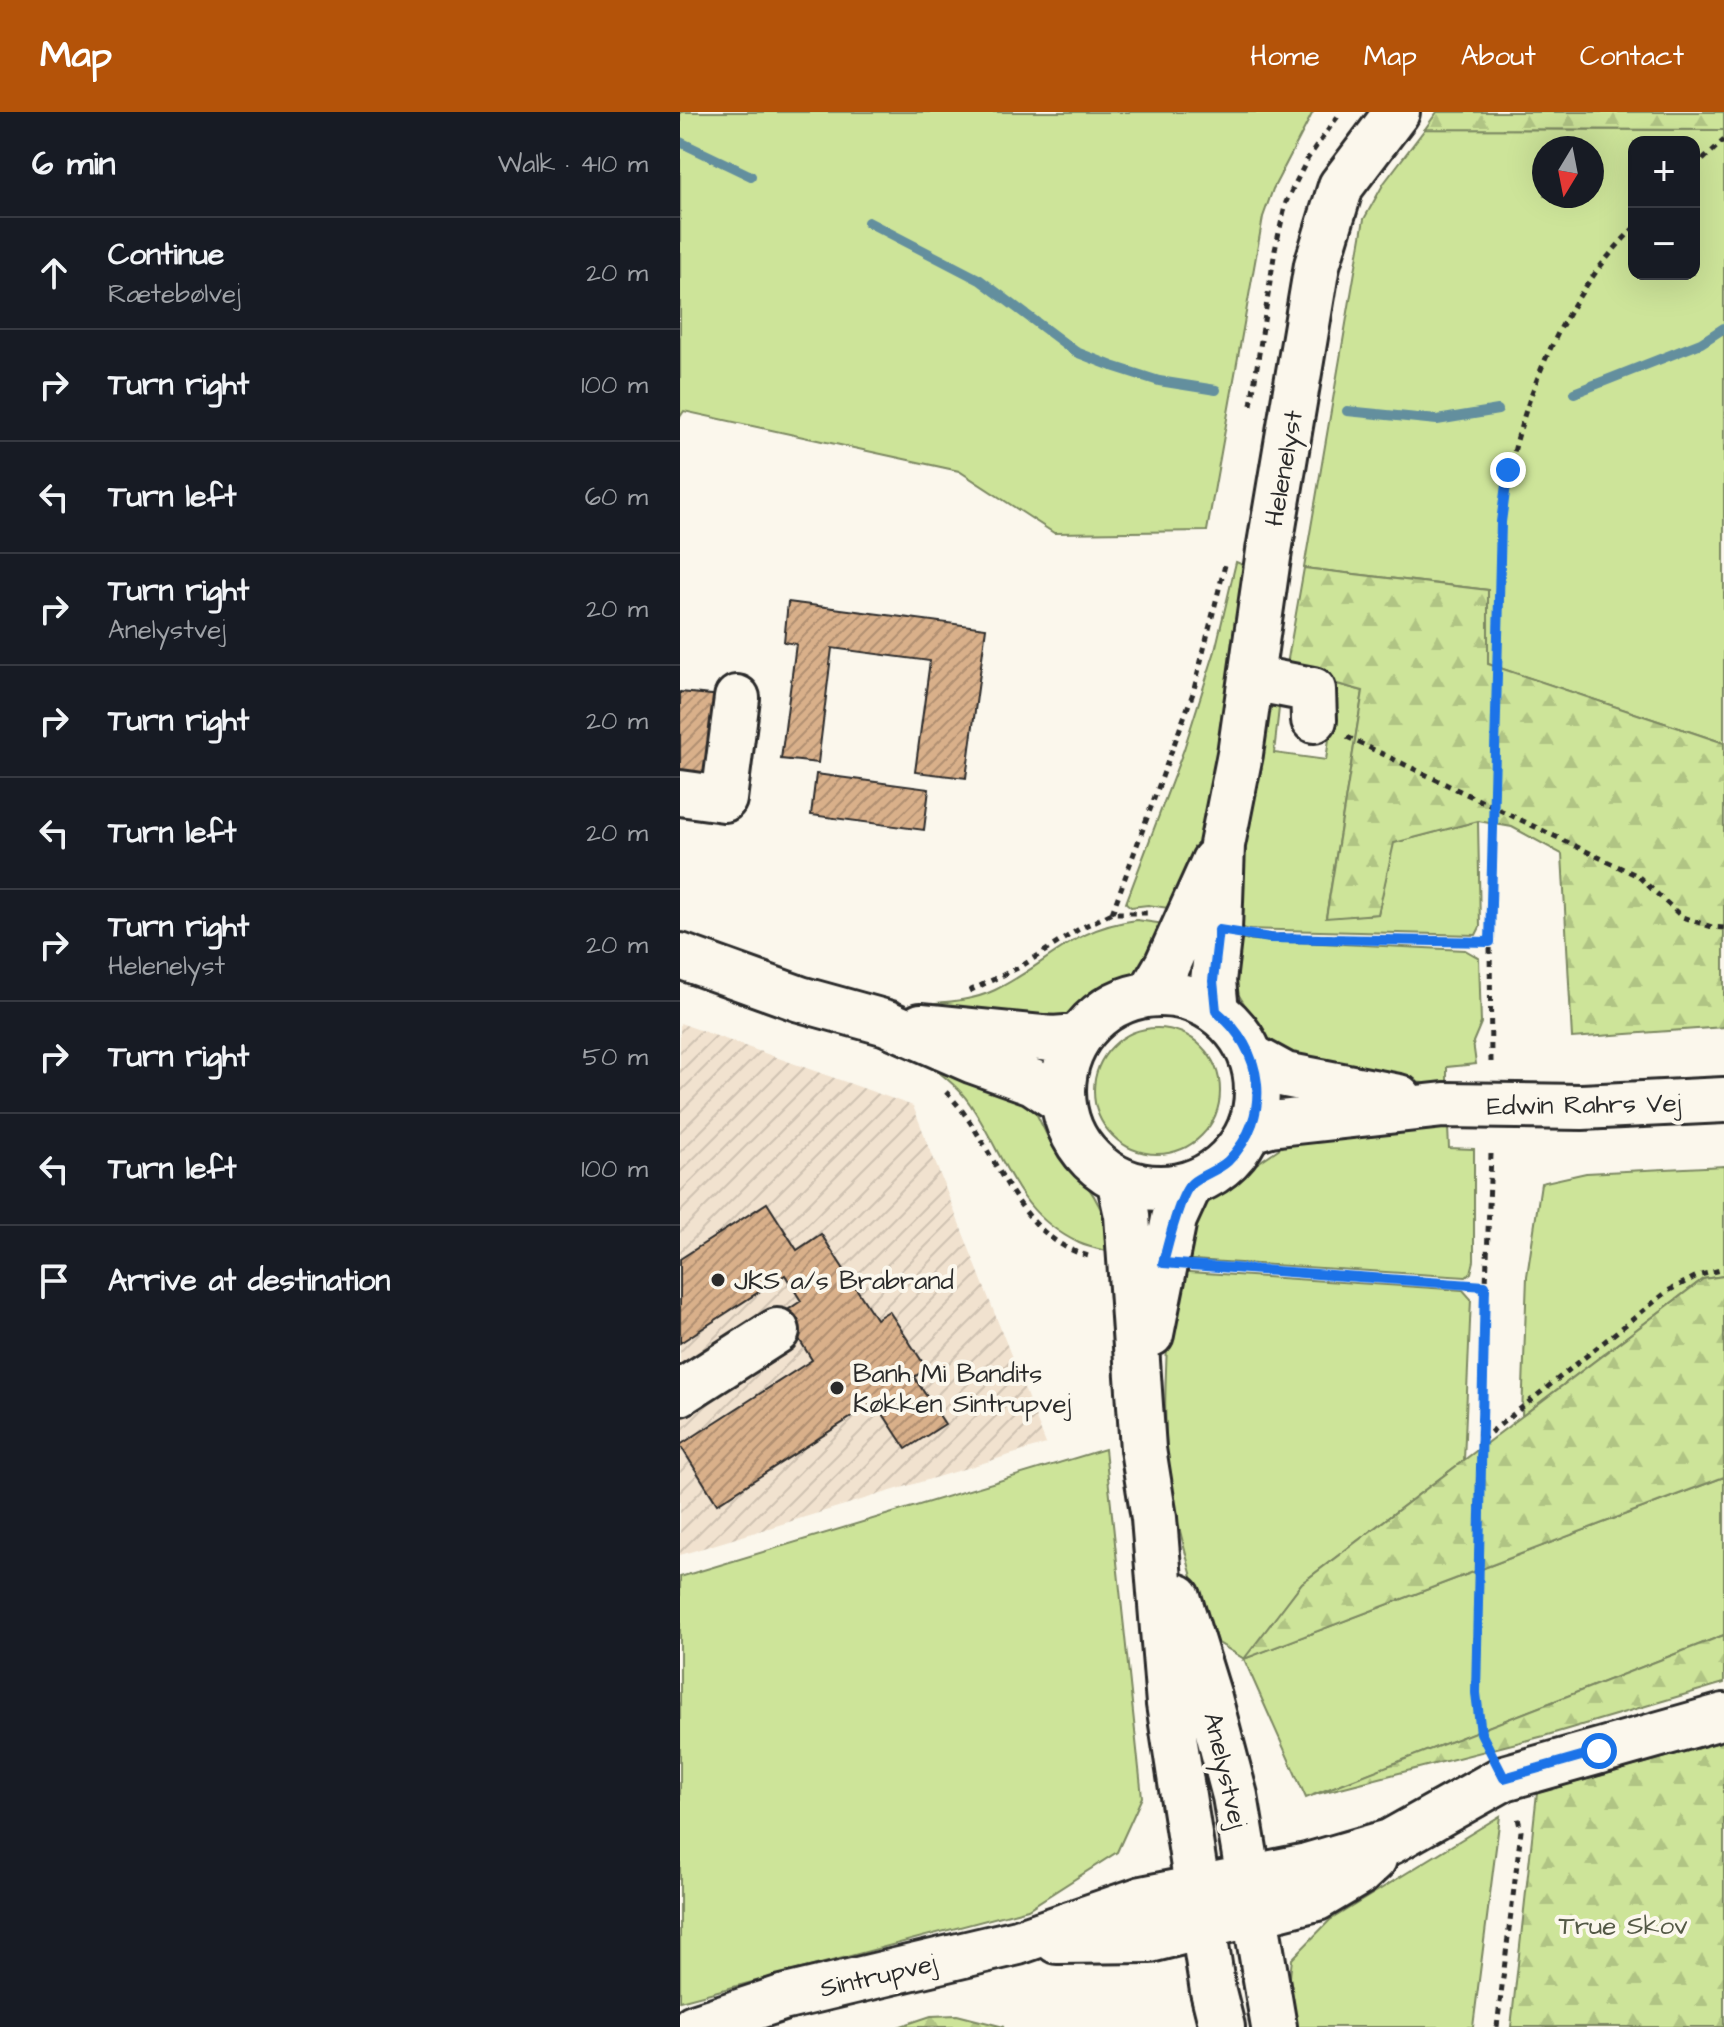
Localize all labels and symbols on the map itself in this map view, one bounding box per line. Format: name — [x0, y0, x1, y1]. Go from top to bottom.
north arrow — [1532, 136, 1604, 208]
street label: Helenelyst — [1256, 407, 1314, 529]
route end — [1490, 452, 1526, 488]
street label: Edwin Rahrs Vej — [1486, 1085, 1682, 1125]
place label: JKS a/s Brabrand — [734, 1263, 954, 1299]
marker: JKS a/s Brabrand — [709, 1271, 727, 1289]
place label: Banh Mi Bandits Køkken Sintrupvej — [853, 1356, 1072, 1422]
marker: Banh Mi Bandits Køkken Sintrupvej — [828, 1379, 846, 1397]
street label: Anelystvej — [1192, 1709, 1256, 1832]
route start — [1581, 1733, 1617, 1769]
park label: True Skov — [1558, 1908, 1688, 1944]
street label: Sintrupvej — [817, 1945, 940, 2007]

